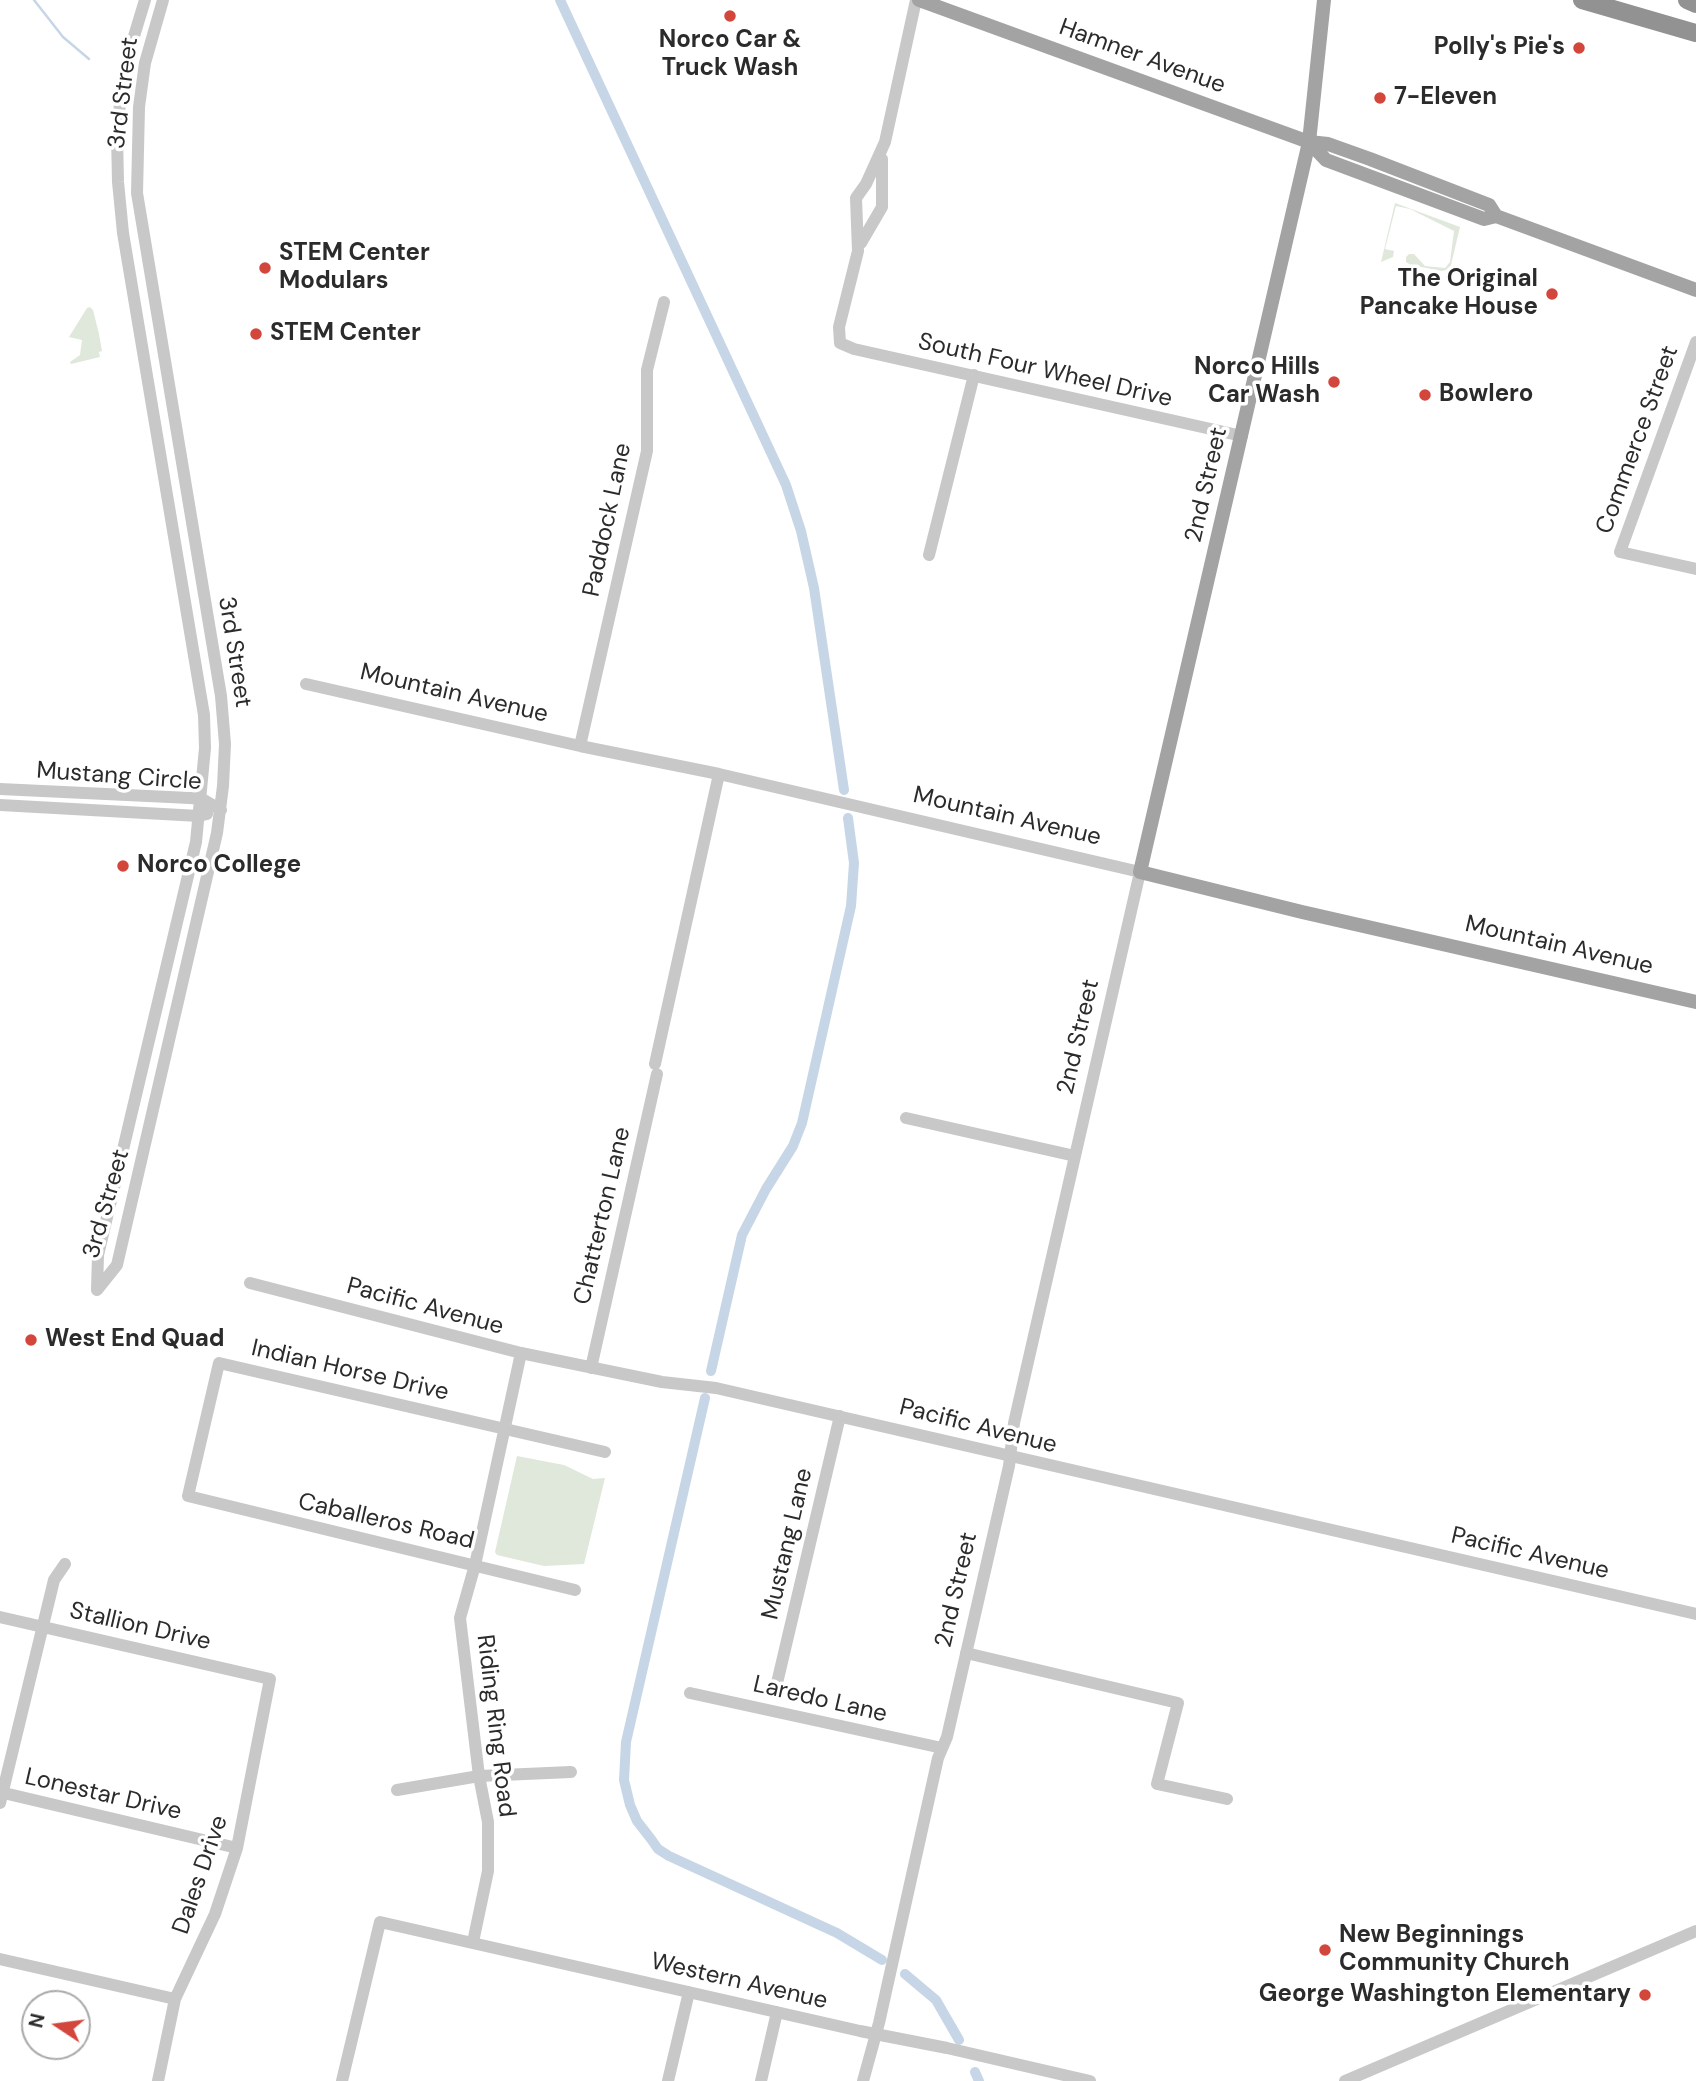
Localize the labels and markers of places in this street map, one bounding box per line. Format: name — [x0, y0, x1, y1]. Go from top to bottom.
marker: Norco Car & Truck Wash — [722, 8, 738, 24]
place label: Norco Car & Truck Wash — [659, 27, 801, 83]
place label: Polly's Pie's — [1434, 34, 1565, 62]
marker: Polly's Pie's — [1571, 40, 1587, 56]
place label: 7-Eleven — [1394, 84, 1497, 112]
marker: 7-Eleven — [1372, 90, 1388, 106]
place label: STEM Center Modulars — [279, 240, 430, 296]
marker: STEM Center Modulars — [257, 260, 273, 276]
place label: The Original Pancake House — [1360, 266, 1538, 322]
marker: The Original Pancake House — [1544, 286, 1560, 302]
place label: STEM Center — [270, 320, 421, 348]
marker: STEM Center — [248, 326, 264, 342]
place label: Norco Hills Car Wash — [1194, 354, 1320, 410]
marker: Norco Hills Car Wash — [1326, 374, 1342, 390]
place label: Bowlero — [1439, 381, 1533, 409]
marker: Bowlero — [1417, 387, 1433, 403]
place label: Norco College — [137, 852, 301, 880]
marker: Norco College — [115, 858, 131, 874]
place label: West End Quad — [45, 1326, 225, 1354]
marker: West End Quad — [23, 1332, 39, 1348]
place label: New Beginnings Community Church — [1339, 1922, 1570, 1978]
marker: New Beginnings Community Church — [1317, 1942, 1333, 1958]
place label: George Washington Elementary — [1259, 1981, 1631, 2009]
marker: George Washington Elementary — [1637, 1987, 1653, 2003]

